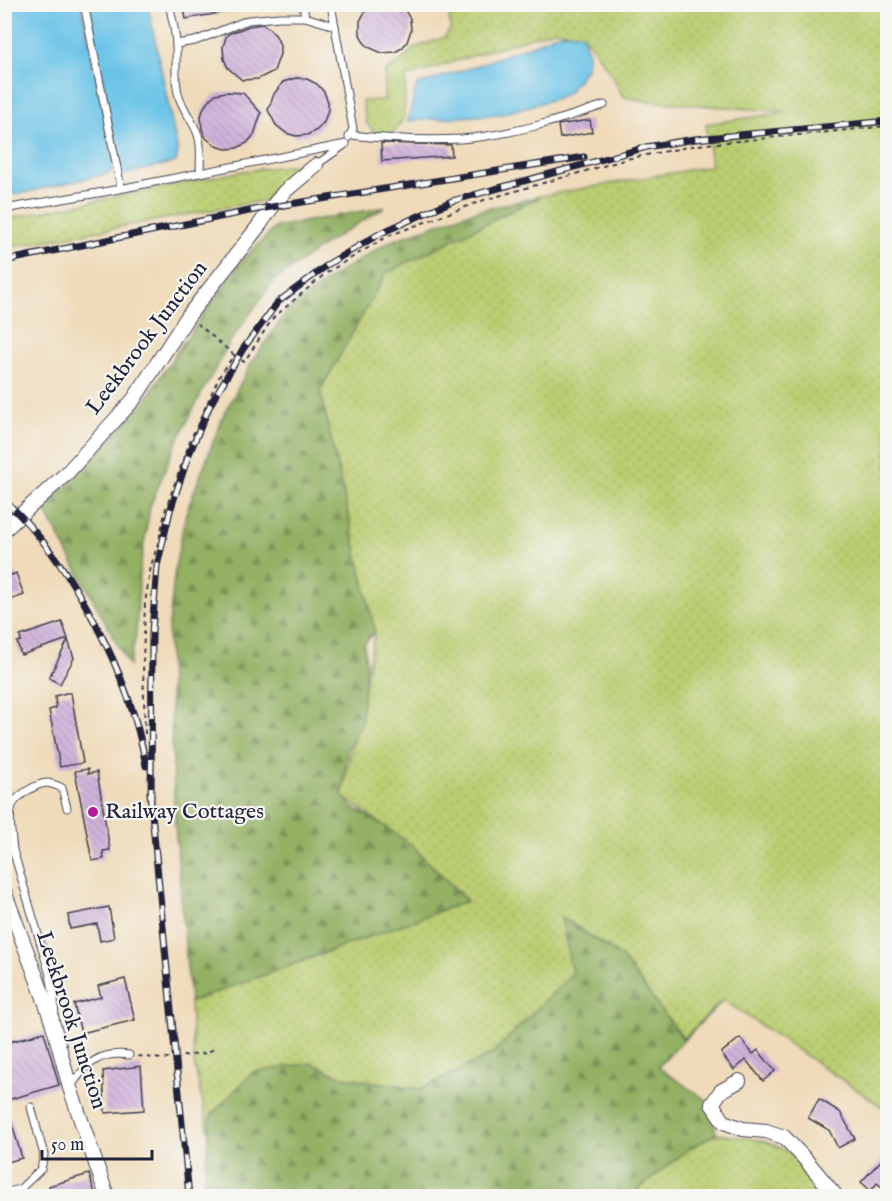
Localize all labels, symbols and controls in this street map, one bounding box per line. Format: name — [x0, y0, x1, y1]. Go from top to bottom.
street label: Leekbrook Junction — [80, 255, 214, 421]
place label: Railway Cottages — [105, 798, 264, 826]
marker: Railway Cottages — [86, 805, 100, 819]
street label: Leekbrook Junction — [29, 927, 113, 1113]
scale bar — [42, 1123, 152, 1161]
text: 50 m — [51, 1134, 84, 1157]

